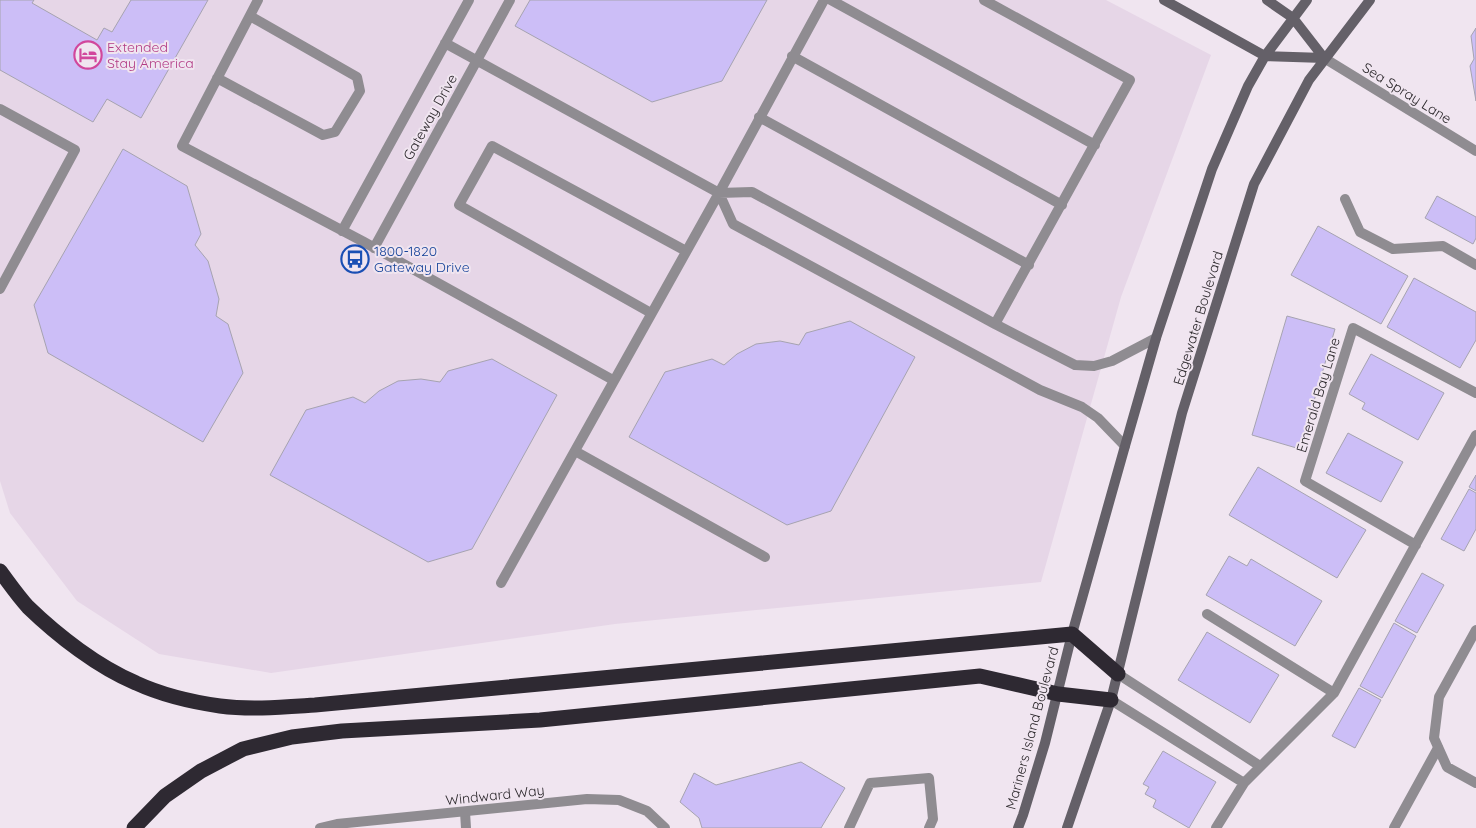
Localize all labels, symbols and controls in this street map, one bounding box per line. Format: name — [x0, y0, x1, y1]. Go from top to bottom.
place label: Extended Stay America — [107, 38, 194, 72]
hotel icon: Extended Stay America — [73, 40, 103, 70]
street label: Sea Spray Lane — [1359, 58, 1455, 128]
street label: Gateway Drive — [399, 71, 461, 163]
place label: 1800-1820 Gateway Drive — [374, 242, 470, 276]
bus stop icon: 1800-1820 Gateway Drive — [340, 244, 370, 274]
street label: Edgewater Boulevard — [1169, 249, 1227, 387]
street label: Emerald Bay Lane — [1292, 335, 1344, 455]
street label: Mariners Island Boulevard — [1002, 644, 1062, 812]
street label: Windward Way — [445, 781, 545, 809]

